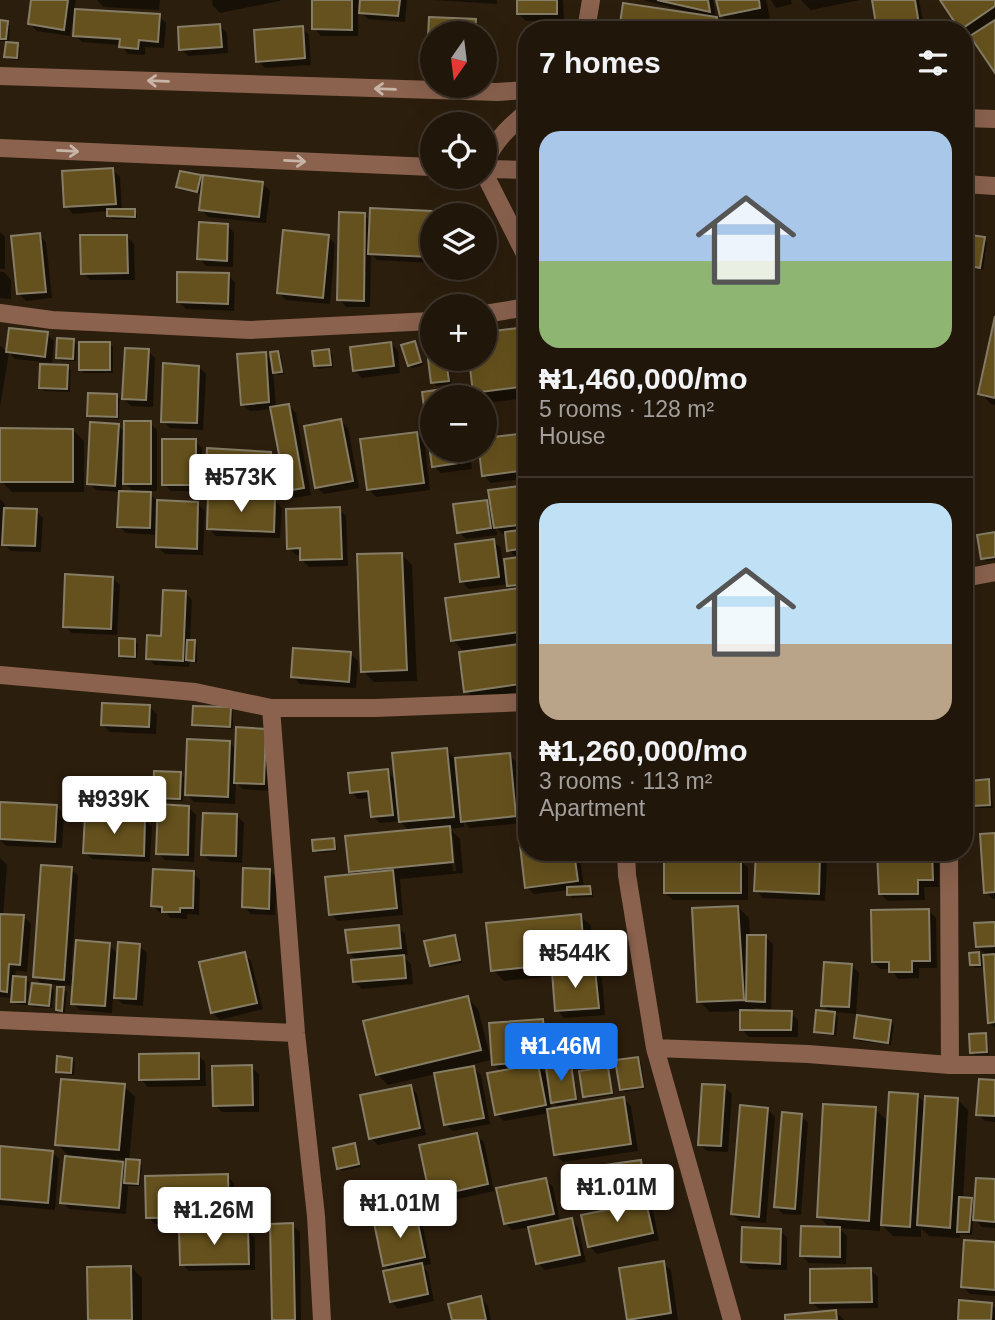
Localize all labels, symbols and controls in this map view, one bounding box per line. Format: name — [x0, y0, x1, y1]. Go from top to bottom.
north arrow — [420, 21, 497, 98]
map controls — [420, 21, 497, 462]
icon: filters — [914, 44, 952, 82]
text: 7 homes — [539, 46, 661, 79]
one-way arrow — [147, 75, 170, 88]
one-way arrow — [374, 82, 397, 95]
button: locate — [420, 112, 497, 189]
one-way arrow — [56, 144, 79, 157]
one-way arrow — [284, 155, 306, 168]
icon: home — [683, 177, 809, 303]
button: layers — [420, 203, 497, 280]
button: + — [420, 294, 497, 371]
text: ₦1,460,000/mo — [539, 362, 747, 395]
button: − — [420, 385, 497, 462]
text: 5 rooms · 128 m² — [539, 396, 714, 422]
text: House — [539, 423, 605, 449]
pin: ₦573K — [192, 454, 290, 514]
text: ₦573K — [205, 464, 277, 490]
icon: home — [683, 549, 809, 675]
text: ₦1,260,000/mo — [539, 734, 747, 767]
text: 3 rooms · 113 m² — [539, 768, 712, 794]
pin: ₦939K — [65, 776, 163, 836]
text: ₦939K — [78, 786, 150, 812]
text: Apartment — [539, 795, 645, 821]
pin: ₦544K — [526, 930, 624, 990]
text: ₦544K — [539, 940, 611, 966]
pin: ₦1.46M — [504, 1024, 618, 1083]
text: ₦1.46M — [521, 1033, 601, 1059]
pin: ₦1.01M — [560, 1164, 674, 1224]
text: ₦1.01M — [577, 1174, 657, 1200]
pin: ₦1.01M — [343, 1180, 457, 1240]
pin: ₦1.26M — [157, 1188, 271, 1247]
text: ₦1.01M — [360, 1190, 440, 1216]
text: ₦1.26M — [174, 1197, 254, 1223]

